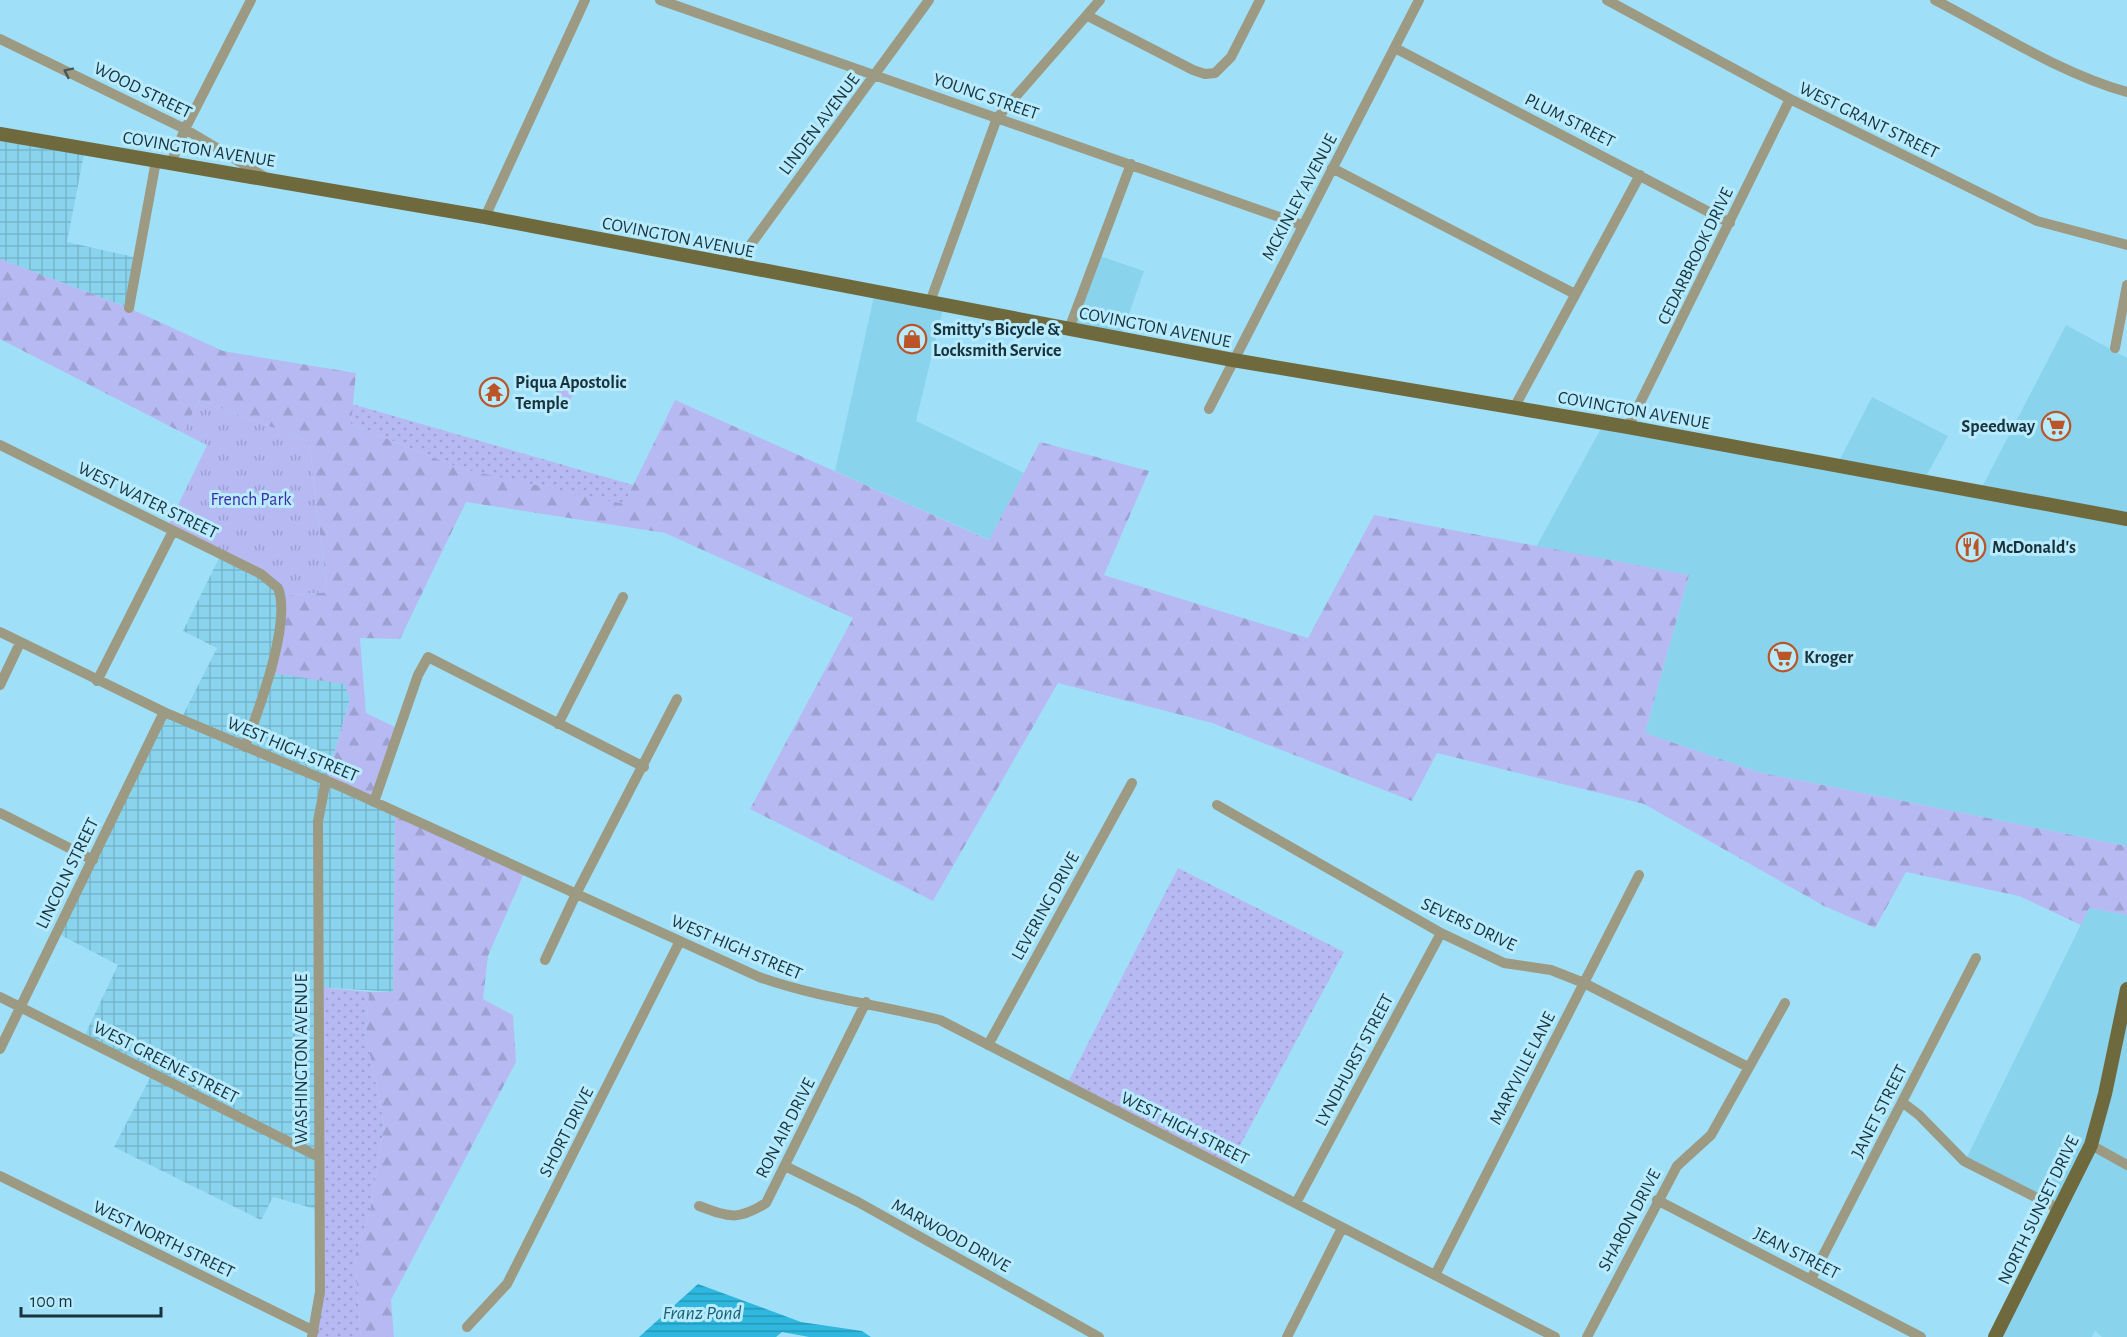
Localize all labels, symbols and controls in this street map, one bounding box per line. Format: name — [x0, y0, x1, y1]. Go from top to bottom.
street label: WOOD STREET — [91, 59, 194, 122]
one-way arrow — [63, 68, 74, 79]
street label: YOUNG STREET — [930, 70, 1041, 124]
street label: LINDEN AVENUE — [776, 71, 864, 178]
street label: WEST GRANT STREET — [1796, 79, 1941, 163]
street label: PLUM STREET — [1522, 91, 1618, 151]
street label: COVINGTON AVENUE — [121, 129, 277, 171]
street label: MCKINLEY AVENUE — [1259, 131, 1341, 264]
street label: CEDARBROOK DRIVE — [1655, 185, 1737, 328]
street label: COVINGTON AVENUE — [600, 214, 755, 262]
street label: COVINGTON AVENUE — [1077, 304, 1232, 352]
place label: Smitty's Bicycle & Locksmith Service — [933, 321, 1062, 360]
shop icon: Smitty's Bicycle & Locksmith Service — [896, 323, 928, 355]
place label: Piqua Apostolic Temple — [515, 374, 627, 413]
temple icon: Piqua Apostolic Temple — [478, 376, 510, 408]
street label: COVINGTON AVENUE — [1556, 389, 1712, 433]
supermarket icon: Speedway — [2040, 410, 2072, 442]
place label: Speedway — [1961, 418, 2036, 436]
street label: WEST WATER STREET — [75, 459, 221, 543]
park label: French Park — [211, 491, 292, 509]
restaurant icon: McDonald's — [1955, 531, 1987, 563]
place label: McDonald's — [1992, 539, 2076, 557]
supermarket icon: Kroger — [1767, 641, 1799, 673]
place label: Kroger — [1804, 649, 1854, 667]
street label: WEST HIGH STREET — [224, 714, 361, 786]
street label: LINCOLN STREET — [33, 815, 103, 932]
street label: LEVERING DRIVE — [1009, 849, 1083, 964]
street label: SEVERS DRIVE — [1418, 895, 1519, 955]
street label: WEST HIGH STREET — [668, 912, 805, 984]
street label: WASHINGTON AVENUE — [293, 973, 311, 1144]
street label: LYNDHURST STREET — [1312, 991, 1397, 1129]
street label: MARYVILLE LANE — [1487, 1009, 1559, 1128]
street label: WEST GREENE STREET — [90, 1019, 241, 1107]
street label: JANET STREET — [1849, 1062, 1911, 1161]
street label: RON AIR DRIVE — [753, 1075, 819, 1181]
street label: SHORT DRIVE — [537, 1084, 597, 1180]
street label: WEST HIGH STREET — [1118, 1089, 1252, 1169]
street label: NORTH SUNSET DRIVE — [1995, 1133, 2083, 1288]
street label: SHARON DRIVE — [1595, 1166, 1664, 1274]
street label: MARWOOD DRIVE — [888, 1196, 1013, 1276]
street label: WEST NORTH STREET — [90, 1198, 237, 1282]
street label: JEAN STREET — [1751, 1225, 1842, 1283]
scale bar — [21, 1280, 160, 1318]
text: 100 m — [30, 1293, 73, 1311]
water label: Franz Pond — [662, 1303, 742, 1323]

